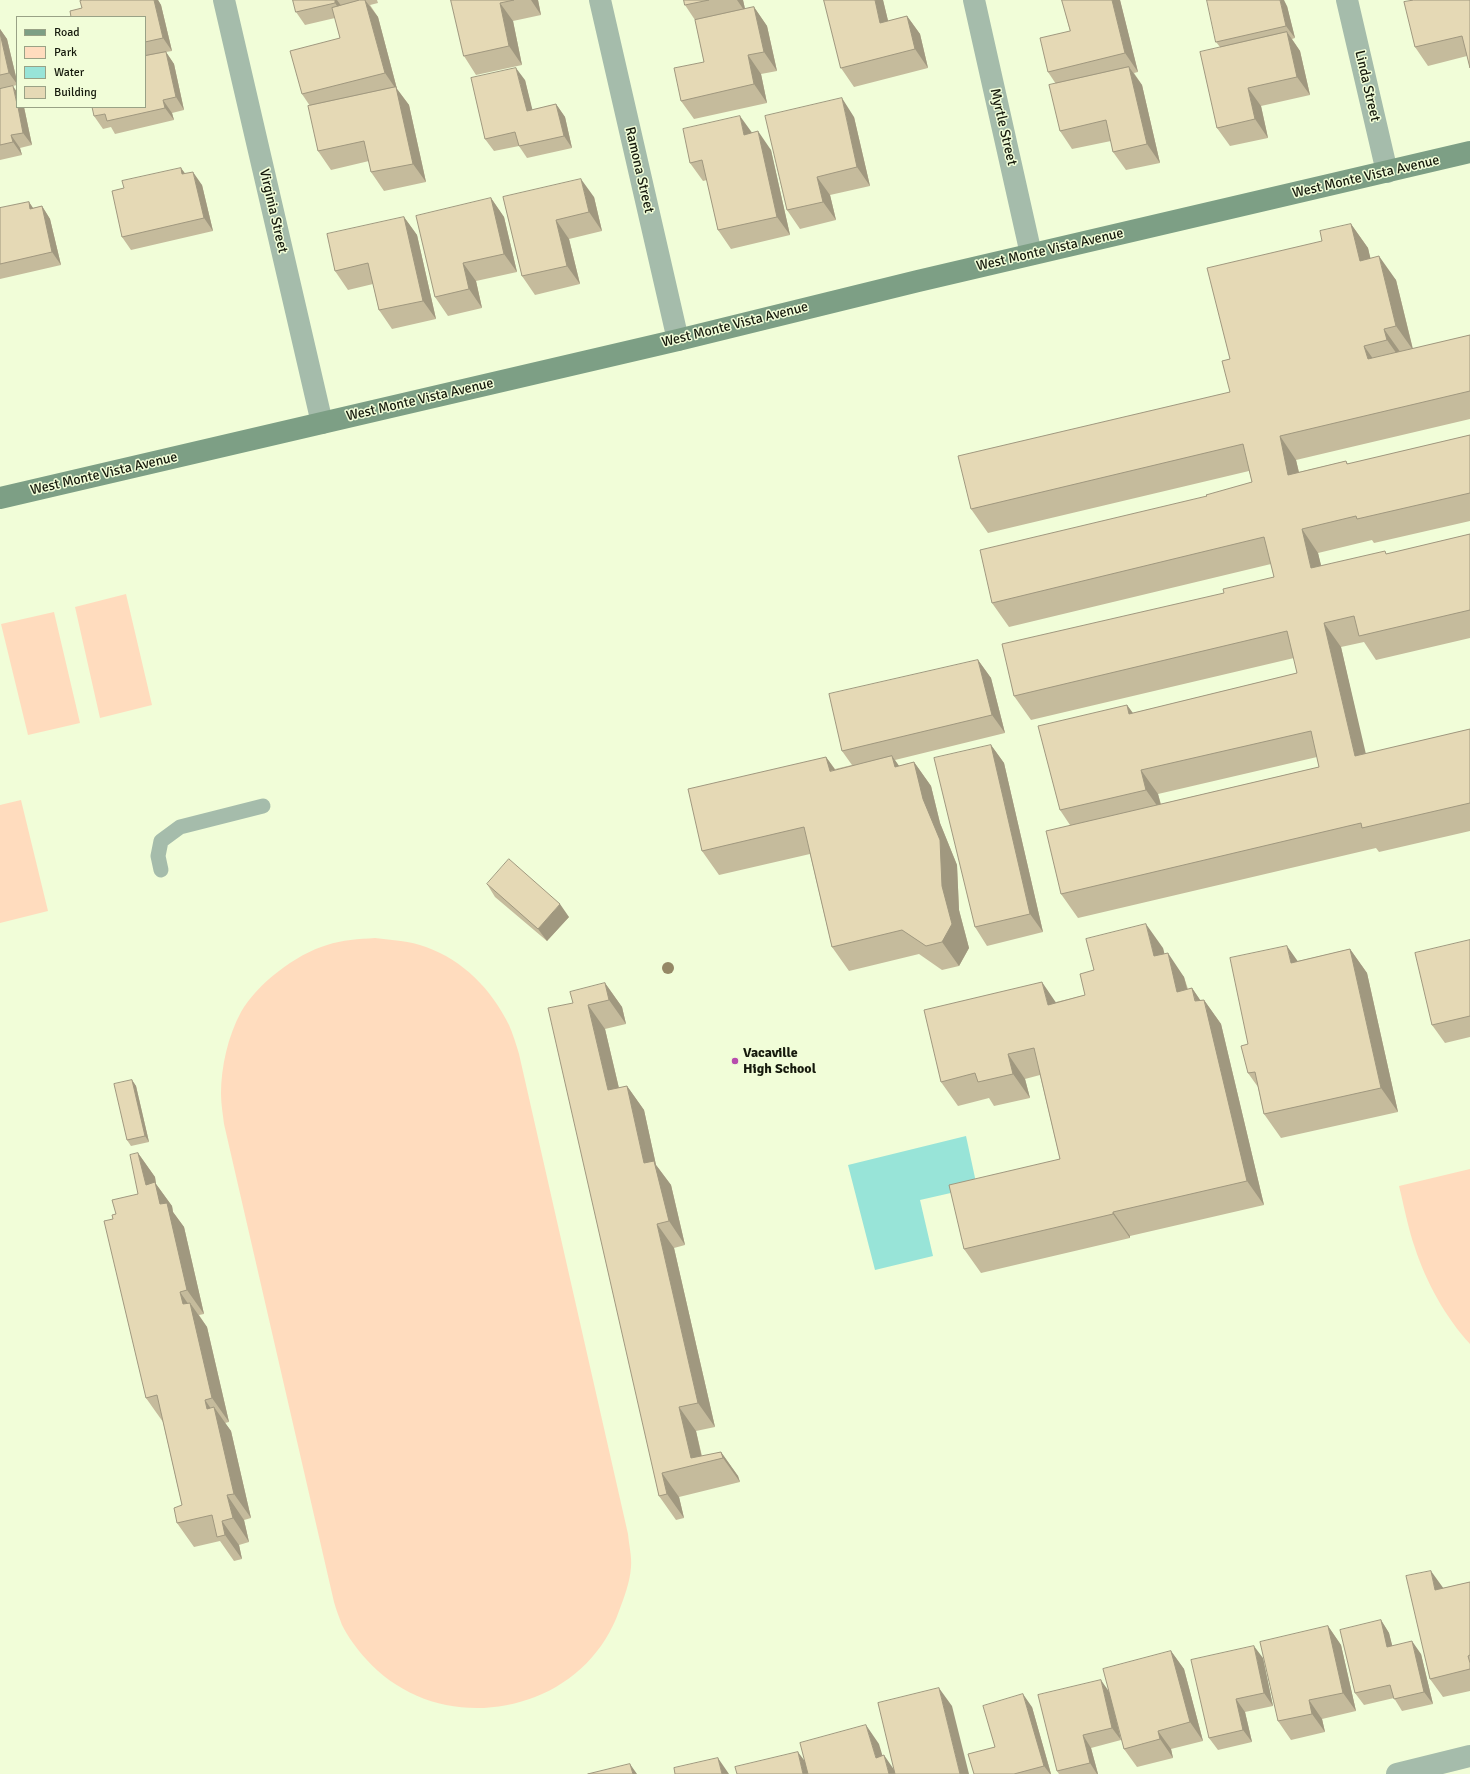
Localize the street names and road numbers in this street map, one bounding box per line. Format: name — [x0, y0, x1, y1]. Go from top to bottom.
street label: Linda Street — [1351, 49, 1383, 123]
street label: Myrtle Street — [986, 87, 1020, 167]
street label: Ramona Street — [621, 125, 657, 215]
street label: West Monte Vista Avenue — [1291, 152, 1441, 202]
street label: Virginia Street — [255, 167, 291, 255]
street label: West Monte Vista Avenue — [975, 225, 1125, 275]
street label: West Monte Vista Avenue — [660, 299, 810, 351]
street label: West Monte Vista Avenue — [345, 375, 495, 425]
street label: West Monte Vista Avenue — [29, 449, 179, 499]

